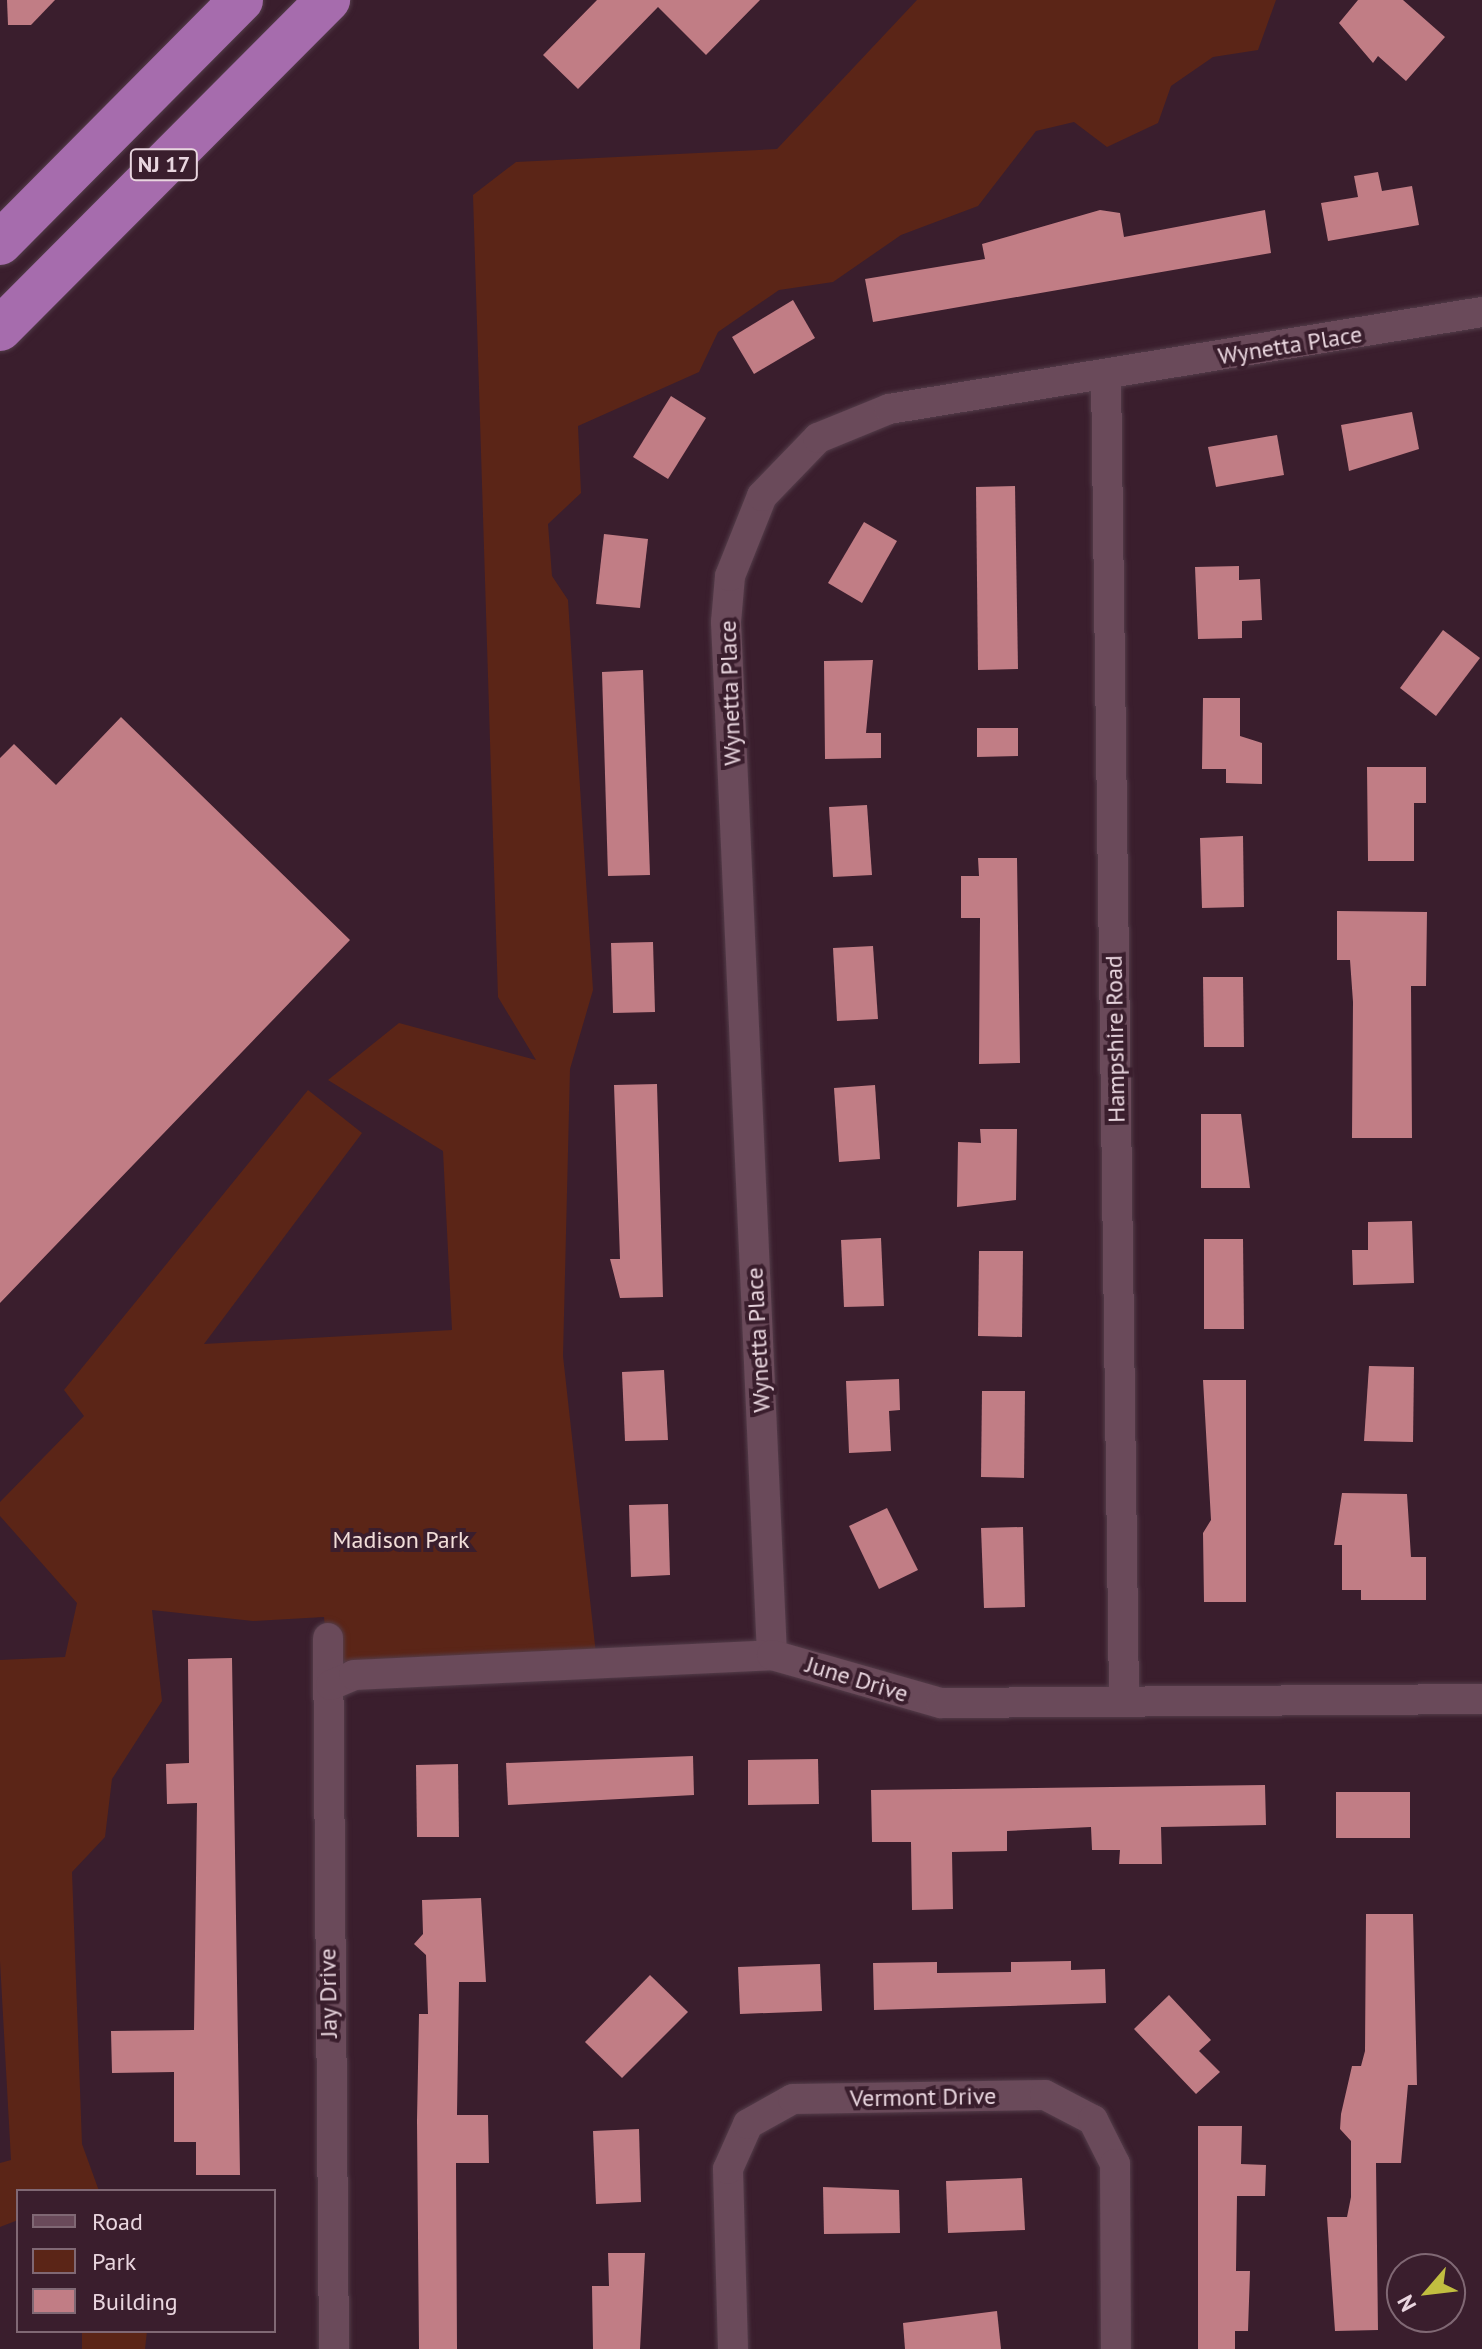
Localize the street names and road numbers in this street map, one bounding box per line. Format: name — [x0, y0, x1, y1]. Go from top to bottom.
road number: NJ 17 — [128, 147, 200, 183]
street label: Wynetta Place — [1216, 319, 1364, 371]
street label: Wynetta Place — [713, 620, 747, 766]
street label: Hampshire Road — [1099, 955, 1131, 1123]
street label: Wynetta Place — [740, 1267, 776, 1413]
street label: June Drive — [802, 1650, 912, 1708]
street label: Jay Drive — [313, 1948, 343, 2038]
street label: Vermont Drive — [850, 2081, 996, 2113]

